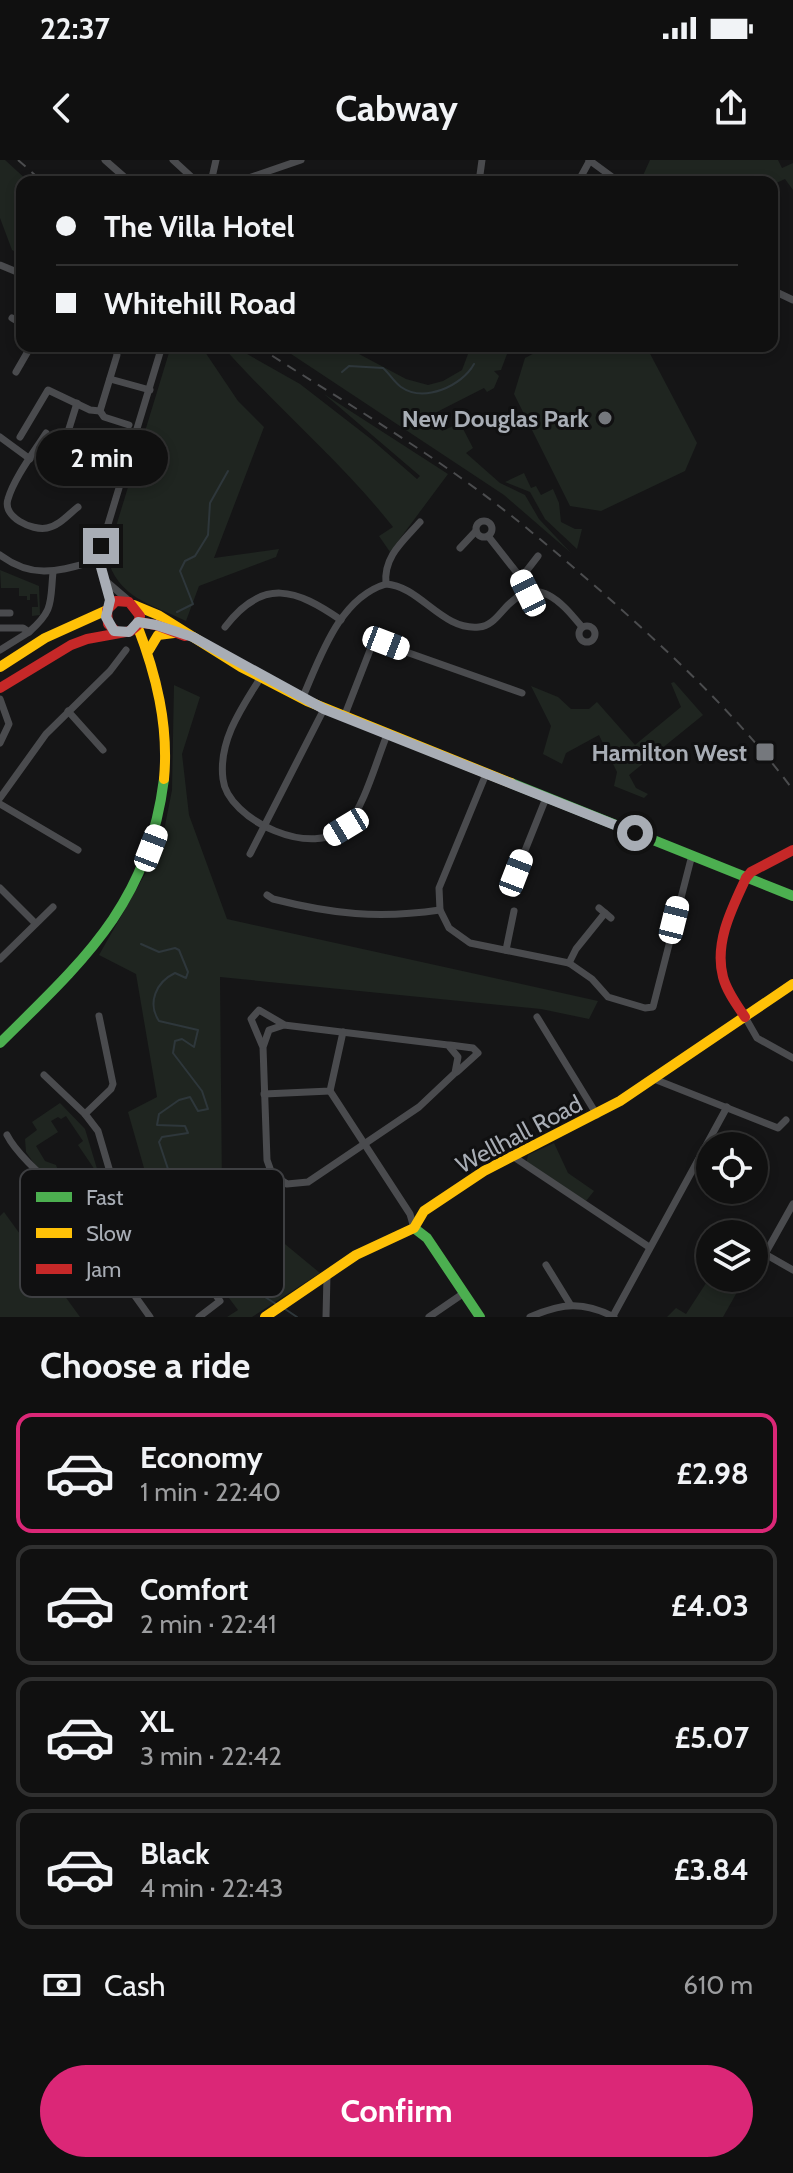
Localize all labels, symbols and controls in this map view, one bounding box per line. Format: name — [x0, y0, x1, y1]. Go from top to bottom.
text: 22:37 — [40, 10, 110, 47]
icon: back — [40, 86, 84, 130]
text: Cabway — [335, 86, 458, 130]
icon: share — [709, 86, 753, 130]
text: The Villa Hotel — [104, 208, 294, 245]
text: Whitehill Road — [104, 285, 296, 322]
place label: New Douglas Park — [402, 404, 589, 433]
marker: New Douglas Park — [596, 409, 614, 427]
callout: 2 min — [35, 430, 167, 486]
text: 2 min — [71, 442, 133, 474]
route end — [83, 528, 119, 564]
car — [507, 566, 549, 620]
car — [359, 623, 413, 663]
place label: Hamilton West — [591, 738, 747, 767]
marker: Hamilton West — [754, 741, 776, 763]
car — [319, 804, 373, 850]
route start — [617, 815, 653, 851]
car — [131, 821, 171, 875]
car — [496, 846, 536, 900]
car — [657, 894, 691, 946]
street label: Wellhall Road — [451, 1089, 587, 1179]
map controls — [696, 1132, 768, 1292]
button: locate — [696, 1132, 768, 1204]
legend — [20, 1169, 284, 1297]
text: Fast — [86, 1184, 124, 1211]
text: Slow — [86, 1220, 132, 1247]
button: layers — [696, 1220, 768, 1292]
text: Jam — [85, 1256, 121, 1283]
text: Choose a ride — [40, 1343, 250, 1387]
icon: car — [44, 1437, 116, 1509]
text: Economy — [140, 1439, 263, 1476]
text: £2.98 — [676, 1455, 749, 1492]
text: 1 min · 22:40 — [140, 1476, 281, 1508]
icon: car — [44, 1569, 116, 1641]
text: Comfort — [140, 1571, 248, 1608]
text: £4.03 — [671, 1587, 749, 1624]
text: 2 min · 22:41 — [140, 1608, 276, 1640]
icon: car — [44, 1701, 116, 1773]
text: XL — [140, 1703, 174, 1740]
text: £5.07 — [674, 1719, 749, 1756]
text: 3 min · 22:42 — [140, 1740, 282, 1772]
icon: car — [44, 1833, 116, 1905]
text: Black — [140, 1835, 210, 1872]
text: £3.84 — [674, 1851, 749, 1888]
text: 4 min · 22:43 — [140, 1872, 283, 1904]
icon: cash — [40, 1963, 84, 2007]
text: Cash — [104, 1967, 166, 2004]
text: 610 m — [683, 1969, 753, 2001]
button: Confirm — [40, 2065, 753, 2157]

